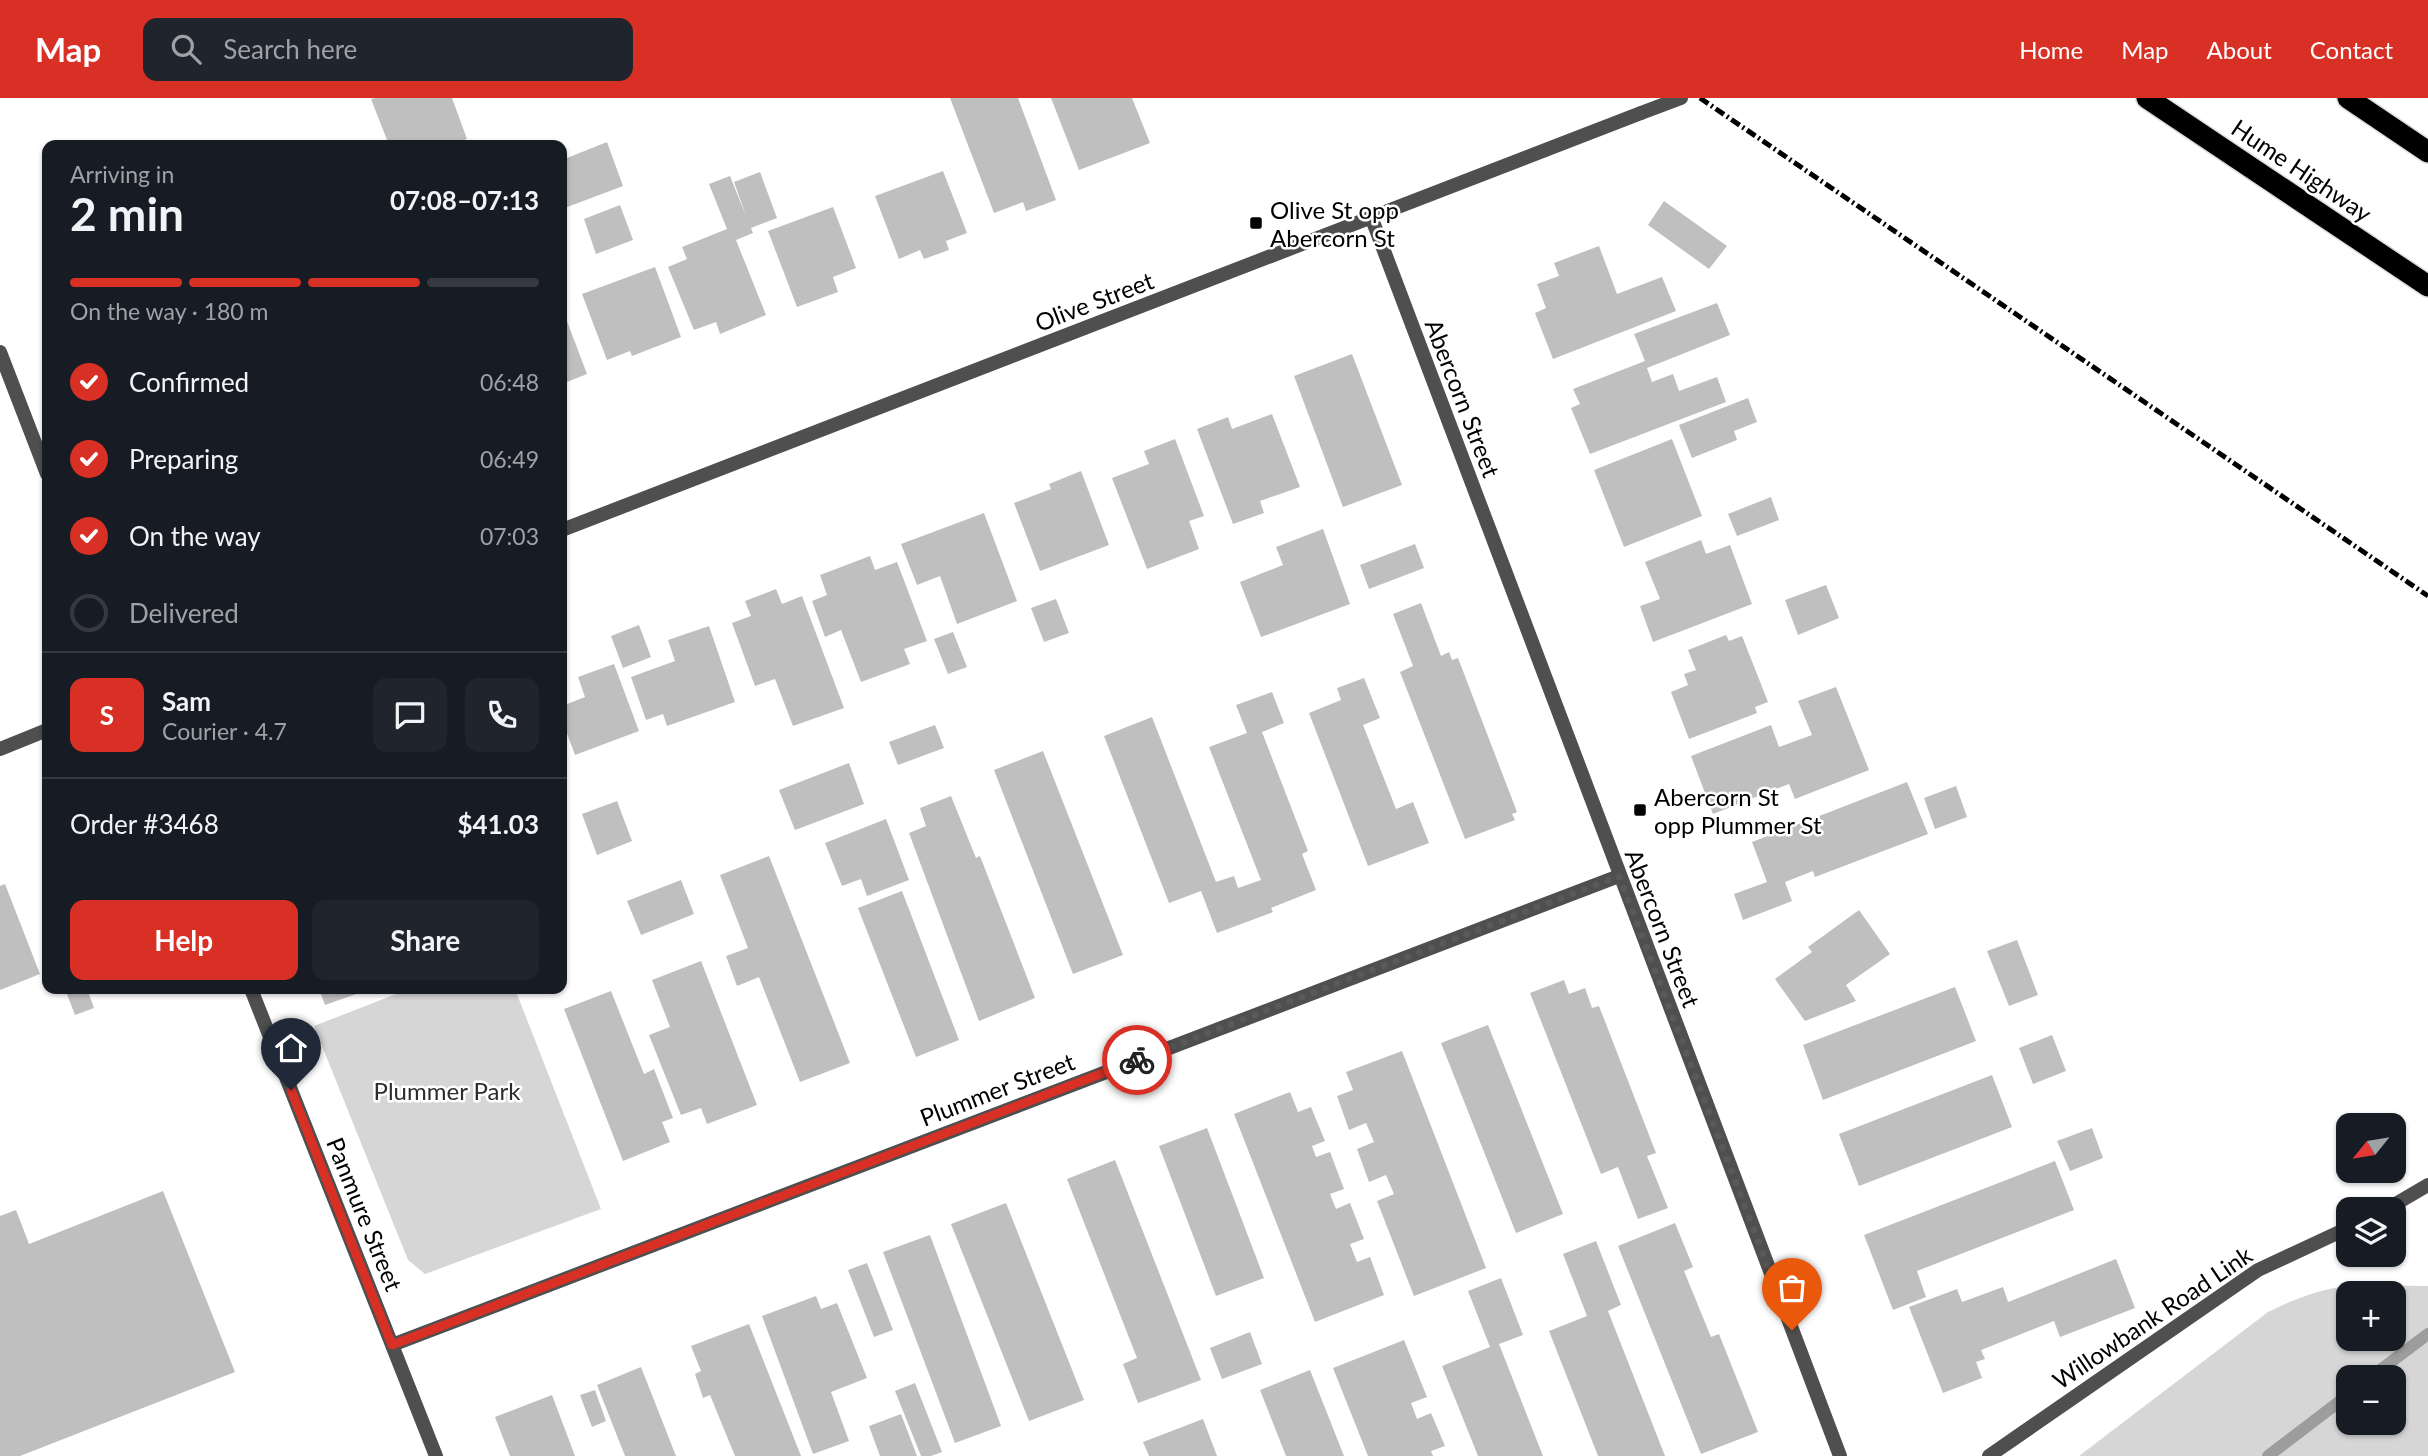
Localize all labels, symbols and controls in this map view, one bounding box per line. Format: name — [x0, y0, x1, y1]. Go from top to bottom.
search box — [143, 18, 633, 81]
text: Map — [35, 29, 101, 69]
icon: search — [167, 30, 205, 68]
text: Search here — [223, 33, 357, 65]
text: Home — [2019, 35, 2083, 64]
text: Map — [2121, 35, 2169, 64]
text: About — [2207, 35, 2272, 64]
text: Contact — [2310, 35, 2393, 64]
street label: Hume Highway — [2227, 113, 2378, 228]
text: Arriving in — [70, 160, 174, 188]
text: 07:08–07:13 — [390, 184, 539, 216]
text: 2 min — [70, 186, 184, 241]
place label: Olive St opp Abercorn St — [1270, 195, 1399, 252]
marker: Olive St opp Abercorn St — [1248, 215, 1264, 231]
street label: Olive Street — [1031, 265, 1158, 337]
text: On the way · 180 m — [70, 297, 269, 325]
street label: Abercorn Street — [1420, 315, 1507, 481]
icon: check — [70, 363, 108, 401]
text: Confirmed — [129, 366, 249, 398]
text: 06:48 — [480, 368, 539, 396]
icon: check — [70, 440, 108, 478]
text: Preparing — [129, 443, 238, 475]
text: 06:49 — [480, 445, 539, 473]
icon: check — [70, 517, 108, 555]
text: On the way — [129, 520, 261, 552]
text: 07:03 — [480, 522, 539, 550]
text: Delivered — [129, 597, 239, 629]
button: chat — [373, 678, 447, 752]
button: phone — [465, 678, 539, 752]
text: Sam — [162, 685, 211, 717]
text: S — [100, 699, 114, 731]
text: Courier · 4.7 — [162, 717, 287, 745]
place label: Abercorn St opp Plummer St — [1654, 782, 1822, 839]
marker: Abercorn St opp Plummer St — [1632, 802, 1648, 818]
text: Order #3468 — [70, 808, 219, 840]
text: $41.03 — [457, 808, 539, 840]
street label: Abercorn Street — [1620, 845, 1707, 1011]
button: Help — [70, 900, 298, 980]
button: Share — [312, 900, 539, 980]
pin — [261, 1018, 321, 1090]
courier — [1102, 1025, 1172, 1095]
icon: home — [272, 1029, 310, 1067]
icon: bike — [1118, 1041, 1156, 1079]
street label: Plummer Street — [916, 1046, 1079, 1132]
park label: Plummer Park — [374, 1076, 521, 1105]
north arrow — [2336, 1113, 2406, 1183]
map controls — [2336, 1113, 2406, 1435]
street label: Panmure Street — [321, 1133, 409, 1295]
button: layers — [2336, 1197, 2406, 1267]
street label: Willowbank Road Link — [2047, 1239, 2258, 1395]
pin — [1762, 1258, 1822, 1330]
icon: bag — [1773, 1269, 1811, 1307]
button: + — [2336, 1281, 2406, 1351]
button: − — [2336, 1365, 2406, 1435]

